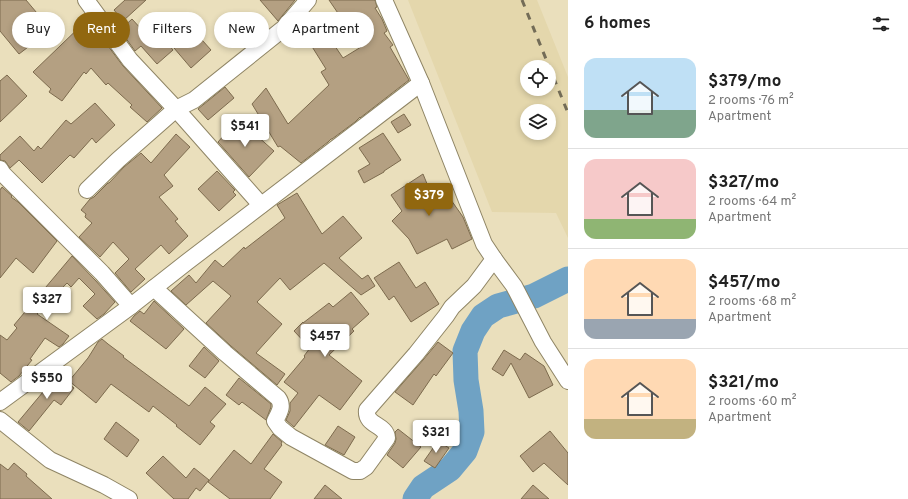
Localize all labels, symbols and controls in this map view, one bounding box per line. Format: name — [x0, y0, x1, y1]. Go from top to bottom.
chip: Buy — [12, 12, 65, 48]
chip: Rent — [73, 12, 130, 48]
chip: Filters — [138, 12, 206, 48]
chip: New — [214, 12, 269, 48]
chip: Apartment — [277, 12, 374, 48]
text: 6 homes — [584, 13, 651, 35]
icon: filters — [870, 13, 892, 35]
map controls — [520, 60, 556, 140]
button: locate — [520, 60, 556, 96]
text: $379/mo — [708, 71, 781, 93]
icon: home — [616, 74, 664, 122]
text: 2 rooms · 76 m² — [708, 93, 794, 109]
button: layers — [520, 104, 556, 140]
text: Apartment — [708, 109, 771, 125]
pin: $541 — [221, 114, 269, 148]
text: $541 — [230, 119, 260, 135]
text: $327/mo — [708, 172, 779, 194]
icon: home — [616, 175, 664, 223]
pin: $379 — [405, 183, 453, 217]
text: $379 — [414, 188, 444, 204]
text: 2 rooms · 64 m² — [708, 194, 796, 210]
text: Apartment — [708, 210, 771, 226]
text: $457/mo — [708, 272, 780, 294]
icon: home — [616, 275, 664, 323]
pin: $327 — [23, 287, 71, 321]
text: $327 — [32, 292, 62, 308]
text: 2 rooms · 68 m² — [708, 294, 796, 310]
text: Apartment — [708, 310, 771, 326]
pin: $457 — [301, 324, 349, 358]
text: $457 — [309, 329, 341, 345]
pin: $550 — [23, 366, 71, 400]
text: $550 — [31, 371, 63, 387]
text: $321/mo — [708, 372, 779, 394]
icon: home — [616, 375, 664, 423]
text: 2 rooms · 60 m² — [708, 394, 797, 410]
text: Apartment — [708, 410, 771, 426]
pin: $321 — [412, 420, 460, 454]
text: $321 — [422, 425, 450, 441]

